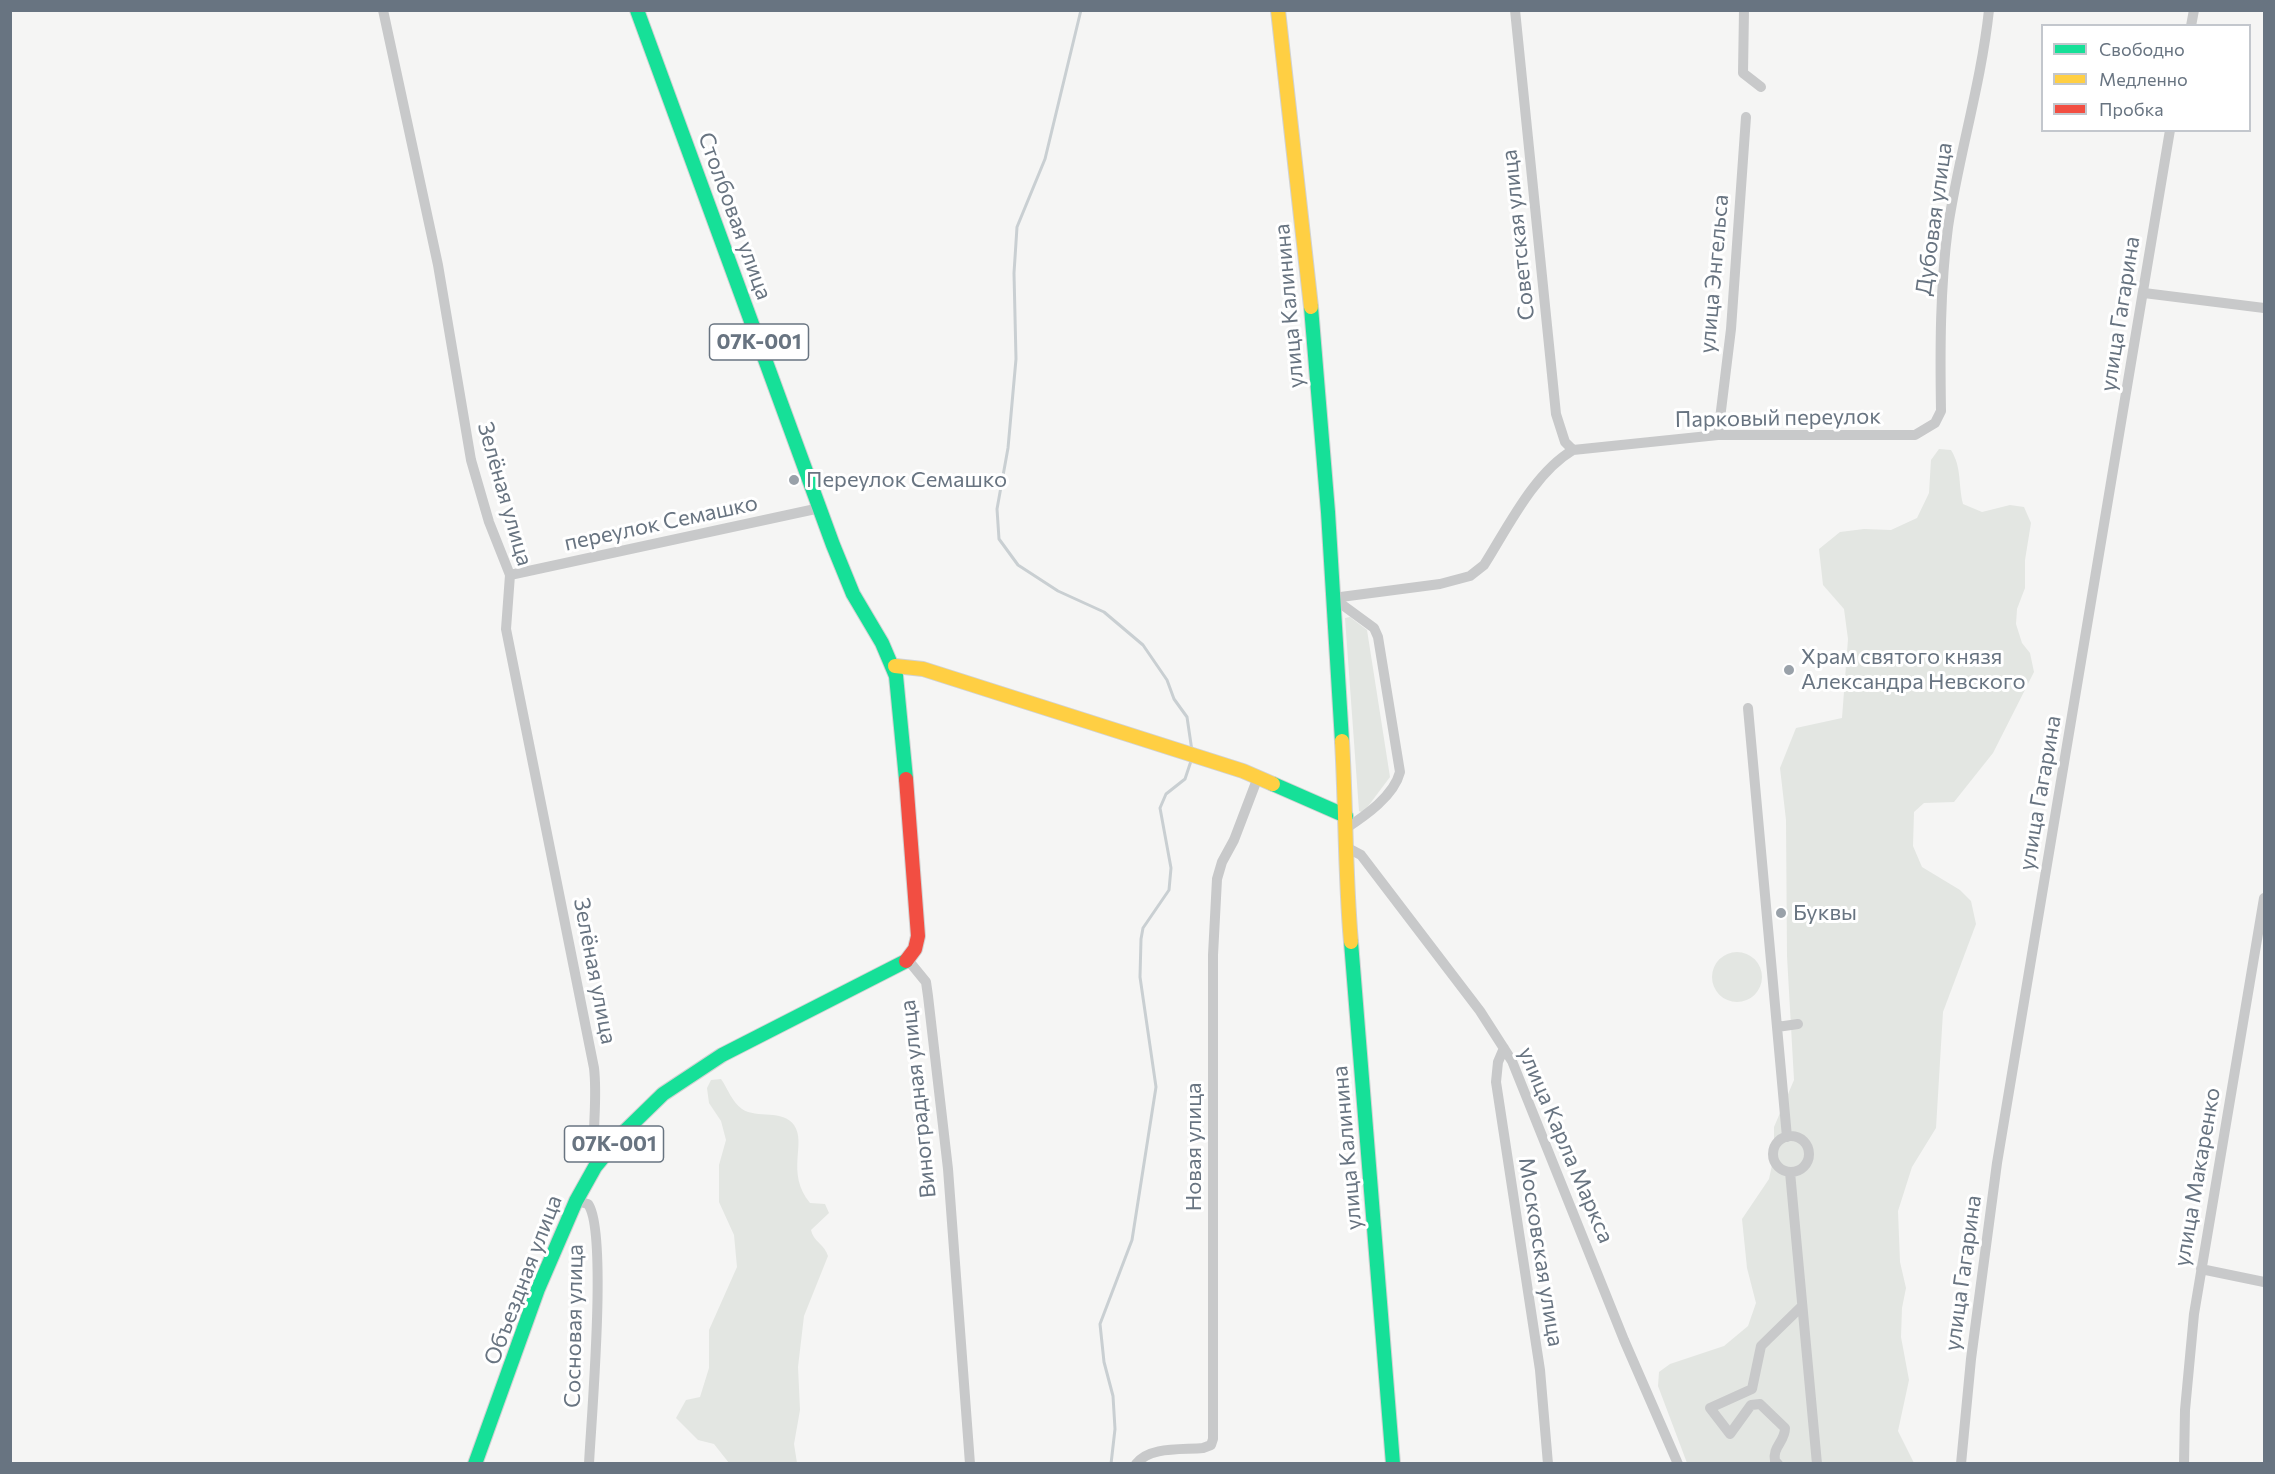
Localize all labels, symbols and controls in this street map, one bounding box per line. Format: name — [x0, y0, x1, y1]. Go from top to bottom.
legend — [2041, 24, 2251, 132]
text: Свободно — [2099, 38, 2185, 60]
text: Медленно — [2099, 68, 2188, 90]
text: Пробка — [2099, 98, 2164, 120]
street label: Столбовая улица — [692, 129, 778, 303]
street label: Дубовая улица — [1910, 141, 1958, 297]
street label: Советская улица — [1496, 148, 1540, 322]
street label: улица Энгельса — [1694, 193, 1734, 355]
street label: улица Калинина — [1269, 223, 1309, 389]
street label: улица Гагарина — [2095, 234, 2145, 394]
road number: 07К-001 — [710, 324, 808, 360]
street label: Парковый переулок — [1675, 403, 1881, 433]
street label: Зелёная улица — [472, 419, 538, 569]
place label: Переулок Семашко — [806, 467, 1007, 493]
marker: Переулок Семашко — [787, 473, 801, 487]
street label: переулок Семашко — [562, 490, 760, 556]
place label: Храм святого князя Александра Невского — [1801, 644, 2026, 696]
marker: Храм святого князя Александра Невского — [1782, 663, 1796, 677]
street label: улица Гагарина — [2013, 713, 2067, 873]
street label: Зелёная улица — [568, 896, 622, 1046]
place label: Буквы — [1793, 900, 1857, 926]
marker: Буквы — [1774, 906, 1788, 920]
street label: Виноградная улица — [894, 999, 942, 1199]
street label: улица Карла Маркса — [1513, 1043, 1619, 1247]
street label: улица Калинина — [1327, 1065, 1367, 1231]
street label: Новая улица — [1181, 1083, 1207, 1211]
street label: улица Макаренко — [2168, 1085, 2226, 1269]
road number: 07К-001 — [564, 1126, 664, 1162]
street label: Московская улица — [1513, 1156, 1569, 1348]
street label: Объездная улица — [478, 1191, 568, 1369]
street label: улица Гагарина — [1939, 1194, 1987, 1352]
street label: Сосновая улица — [559, 1244, 589, 1408]

